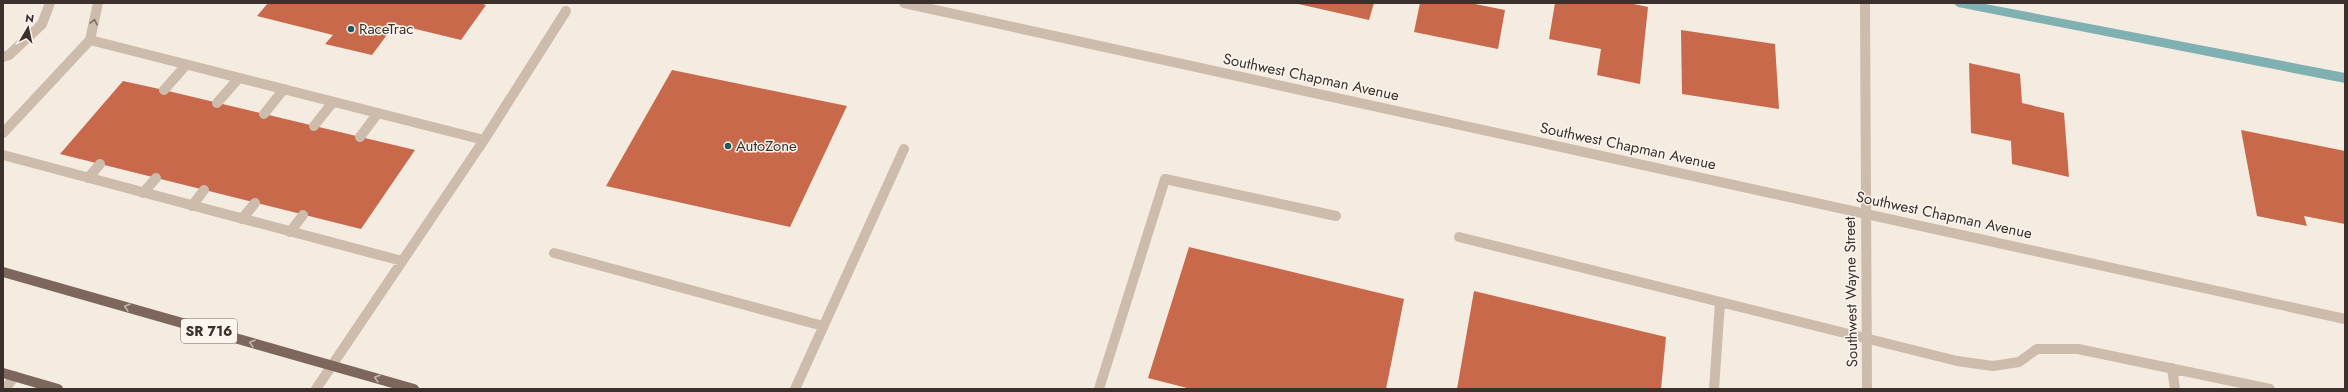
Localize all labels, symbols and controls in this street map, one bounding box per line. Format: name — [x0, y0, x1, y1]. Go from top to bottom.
north arrow — [8, 8, 48, 48]
text: N — [24, 10, 35, 27]
place label: RaceTrac — [359, 18, 413, 40]
one-way arrow — [89, 19, 97, 25]
marker: RaceTrac — [346, 24, 356, 34]
street label: Southwest Chapman Avenue — [1221, 48, 1401, 106]
street label: Southwest Chapman Avenue — [1538, 117, 1718, 175]
place label: AutoZone — [736, 135, 797, 157]
marker: AutoZone — [723, 141, 733, 151]
street label: Southwest Chapman Avenue — [1854, 186, 2034, 244]
street label: Southwest Wayne Street — [1839, 216, 1863, 367]
one-way arrow — [123, 303, 130, 312]
road number: SR 716 — [181, 319, 237, 343]
one-way arrow — [248, 339, 255, 348]
one-way arrow — [374, 374, 381, 383]

